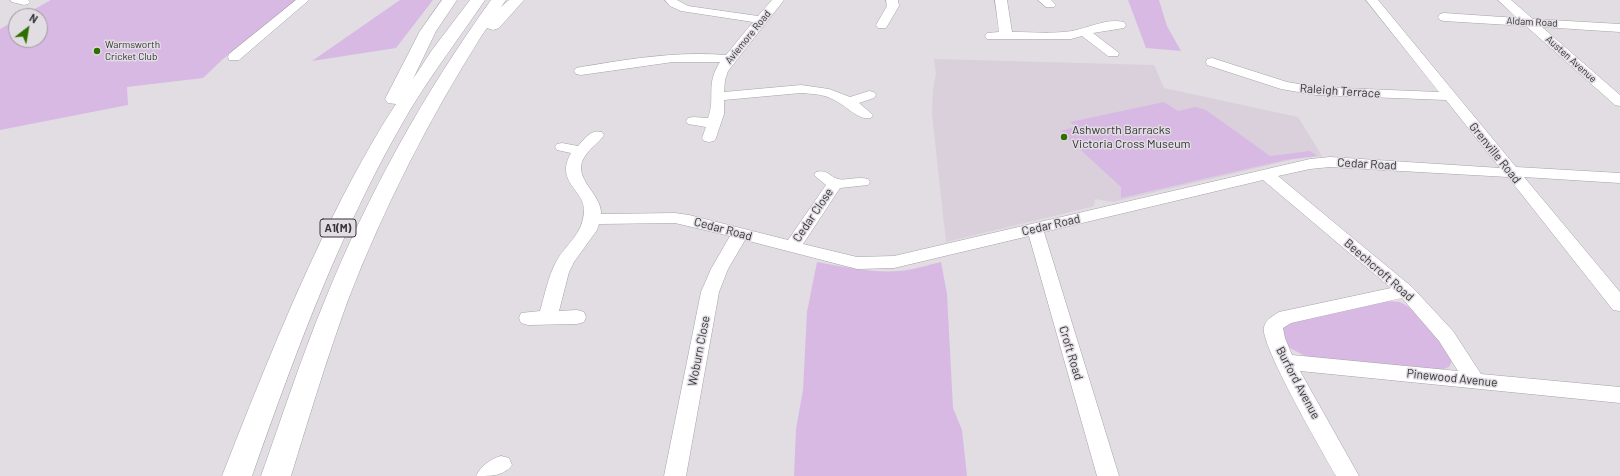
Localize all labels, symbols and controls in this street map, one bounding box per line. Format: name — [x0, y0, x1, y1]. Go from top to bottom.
north arrow — [8, 8, 48, 48]
street label: Aviemore Road — [723, 8, 773, 66]
text: N — [27, 11, 40, 26]
street label: Aldam Road — [1506, 15, 1558, 29]
street label: Austen Avenue — [1543, 33, 1599, 85]
place label: Warmsworth Cricket Club — [105, 39, 160, 62]
marker: Warmsworth Cricket Club — [92, 46, 102, 56]
street label: Raleigh Terrace — [1299, 81, 1381, 101]
street label: Grenville Road — [1466, 120, 1524, 186]
place label: Ashworth Barracks Victoria Cross Museum — [1072, 123, 1190, 151]
marker: Ashworth Barracks Victoria Cross Museum — [1059, 132, 1069, 142]
street label: Cedar Road — [1337, 155, 1397, 173]
street label: Cedar Close — [790, 185, 836, 245]
street label: Cedar Road — [1020, 211, 1082, 239]
street label: Cedar Road — [692, 214, 754, 244]
road number: A1(M) — [320, 219, 356, 237]
street label: Beechcroft Road — [1341, 236, 1417, 304]
street label: Woburn Close — [685, 315, 713, 387]
street label: Croft Road — [1056, 324, 1086, 382]
street label: Burford Avenue — [1273, 344, 1323, 422]
street label: Pinewood Avenue — [1406, 366, 1498, 390]

